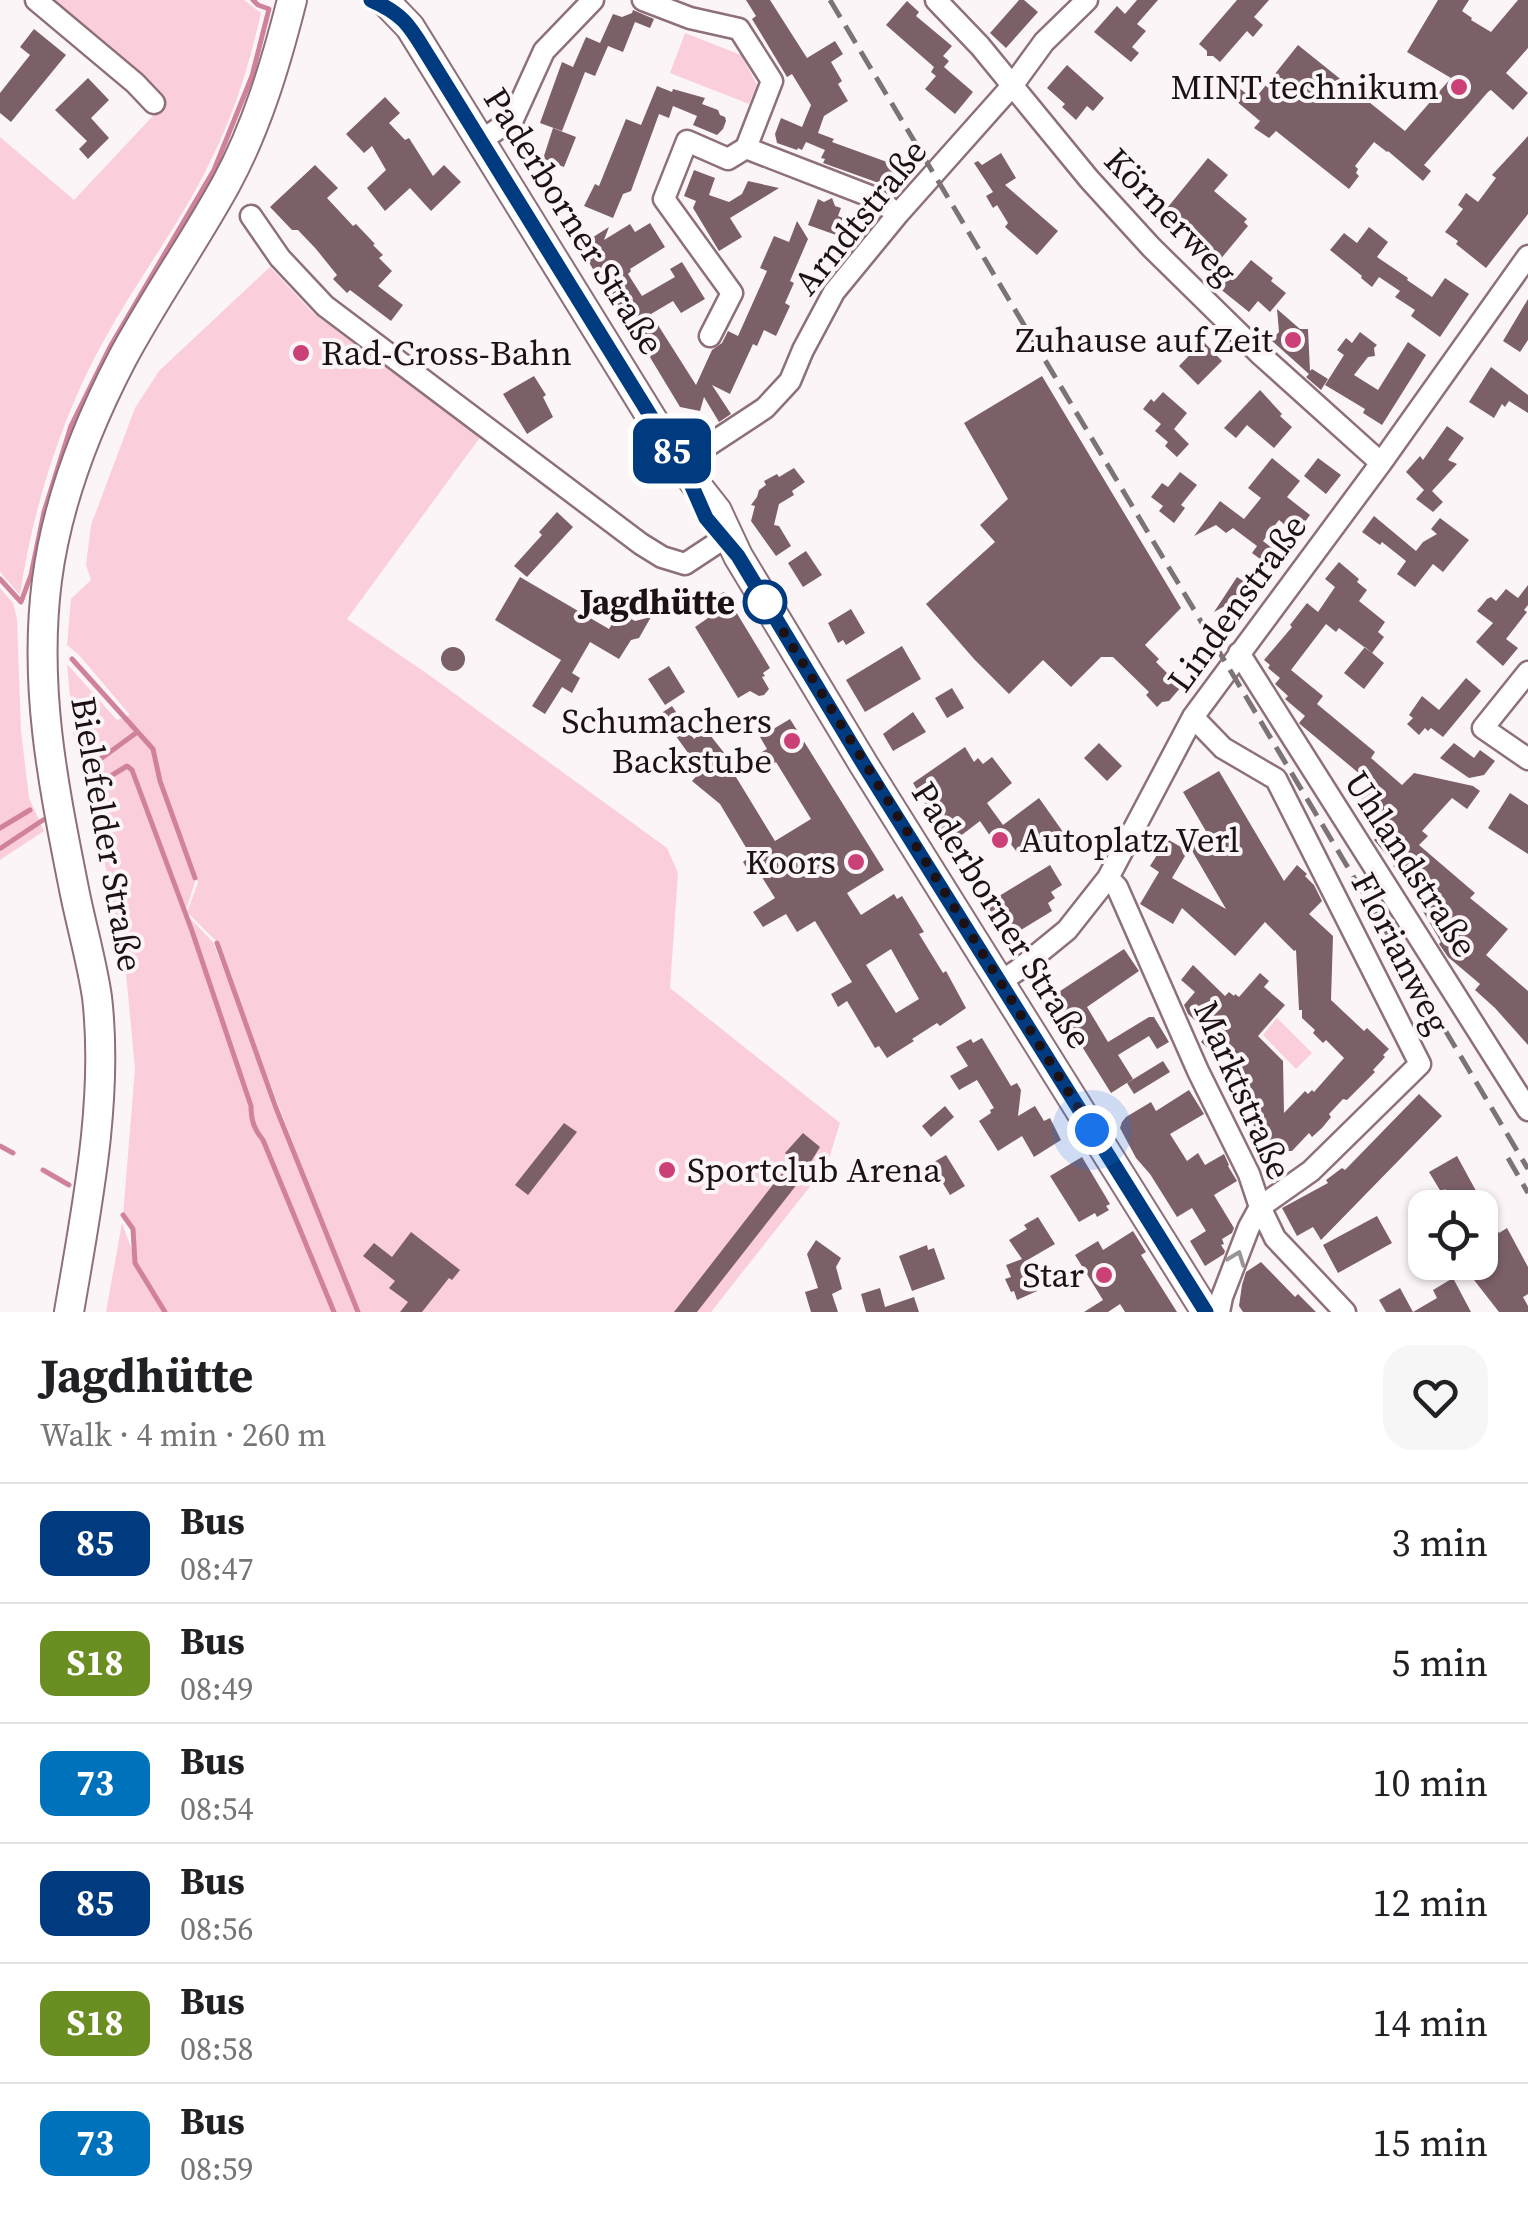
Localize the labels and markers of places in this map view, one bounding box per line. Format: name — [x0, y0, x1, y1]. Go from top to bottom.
place label: MINT technikum — [1170, 63, 1439, 111]
marker: MINT technikum — [1448, 76, 1470, 98]
place label: Zuhause auf Zeit — [1016, 316, 1274, 364]
place label: Rad-Cross-Bahn — [321, 329, 572, 377]
marker: Zuhause auf Zeit — [1282, 329, 1304, 351]
marker: Rad-Cross-Bahn — [290, 342, 312, 364]
place label: Jagdhütte — [577, 578, 735, 626]
marker: Jagdhütte — [744, 581, 786, 623]
place label: Schumachers Backstube — [562, 697, 772, 785]
marker: Schumachers Backstube — [781, 730, 803, 752]
place label: Autoplatz Verl — [1020, 816, 1239, 864]
marker: Autoplatz Verl — [989, 829, 1011, 851]
place label: Koors — [745, 838, 836, 886]
marker: Koors — [845, 851, 867, 873]
place label: Sportclub Arena — [687, 1146, 941, 1194]
marker: Sportclub Arena — [656, 1159, 678, 1181]
place label: Star — [1023, 1251, 1084, 1299]
marker: Star — [1093, 1264, 1115, 1286]

